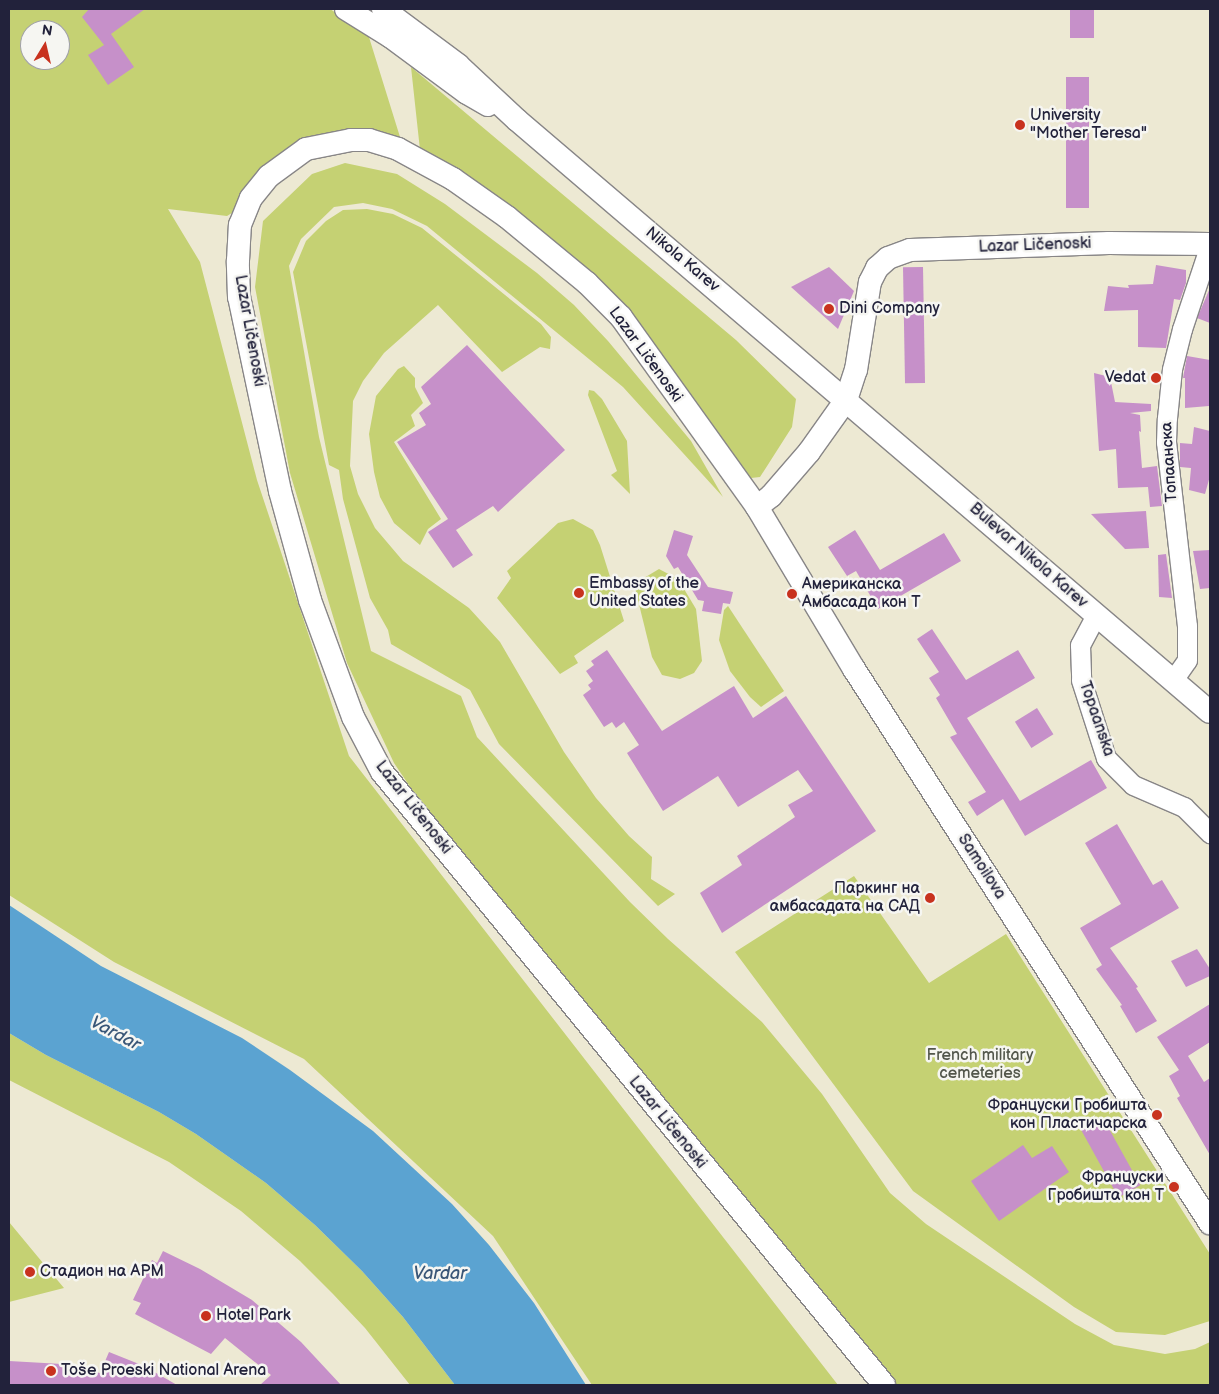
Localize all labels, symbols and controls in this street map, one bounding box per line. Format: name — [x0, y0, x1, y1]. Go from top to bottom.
north arrow — [20, 20, 70, 70]
text: N — [41, 21, 54, 40]
place label: University "Mother Teresa" — [1030, 106, 1147, 144]
marker: University "Mother Teresa" — [1014, 119, 1026, 131]
street label: Nikola Karev — [641, 223, 723, 297]
street label: Lazar Ličenoski — [978, 234, 1092, 258]
street label: Lazar Ličenoski — [230, 274, 268, 388]
place label: Dini Company — [839, 299, 940, 319]
marker: Dini Company — [823, 303, 835, 315]
street label: Lazar Ličenoski — [604, 304, 686, 406]
place label: Vedat — [1105, 368, 1146, 388]
marker: Vedat — [1150, 372, 1162, 384]
street label: Топаанска — [1158, 421, 1182, 503]
street label: Bulevar Nikola Karev — [965, 499, 1091, 613]
place label: Embassy of the United States — [589, 574, 700, 612]
place label: Американска Амбасада кон Т — [802, 575, 921, 613]
marker: Embassy of the United States — [573, 587, 585, 599]
marker: Американска Амбасада кон Т — [786, 588, 798, 600]
street label: Topaanska — [1074, 679, 1118, 759]
street label: Lazar Ličenoski — [371, 758, 455, 858]
street label: Samoilova — [953, 831, 1009, 903]
place label: Паркинг на амбасадата на САД — [770, 879, 920, 917]
marker: Паркинг на амбасадата на САД — [924, 892, 936, 904]
water label: Vardar — [86, 1012, 144, 1056]
park label: French military cemeteries — [927, 1046, 1033, 1084]
street label: Lazar Ličenoski — [624, 1073, 710, 1173]
place label: Француски Гробишта кон Пластичарска — [988, 1096, 1147, 1134]
marker: Француски Гробишта кон Пластичарска — [1151, 1109, 1163, 1121]
place label: Француски Гробишта кон Т — [1048, 1168, 1164, 1206]
marker: Француски Гробишта кон Т — [1168, 1181, 1180, 1193]
place label: Стадион на АРМ — [40, 1262, 164, 1282]
water label: Vardar — [413, 1263, 467, 1285]
marker: Стадион на АРМ — [24, 1266, 36, 1278]
place label: Hotel Park — [216, 1306, 290, 1326]
marker: Hotel Park — [200, 1310, 212, 1322]
place label: Toše Proeski National Arena — [61, 1361, 266, 1381]
marker: Toše Proeski National Arena — [45, 1365, 57, 1377]

